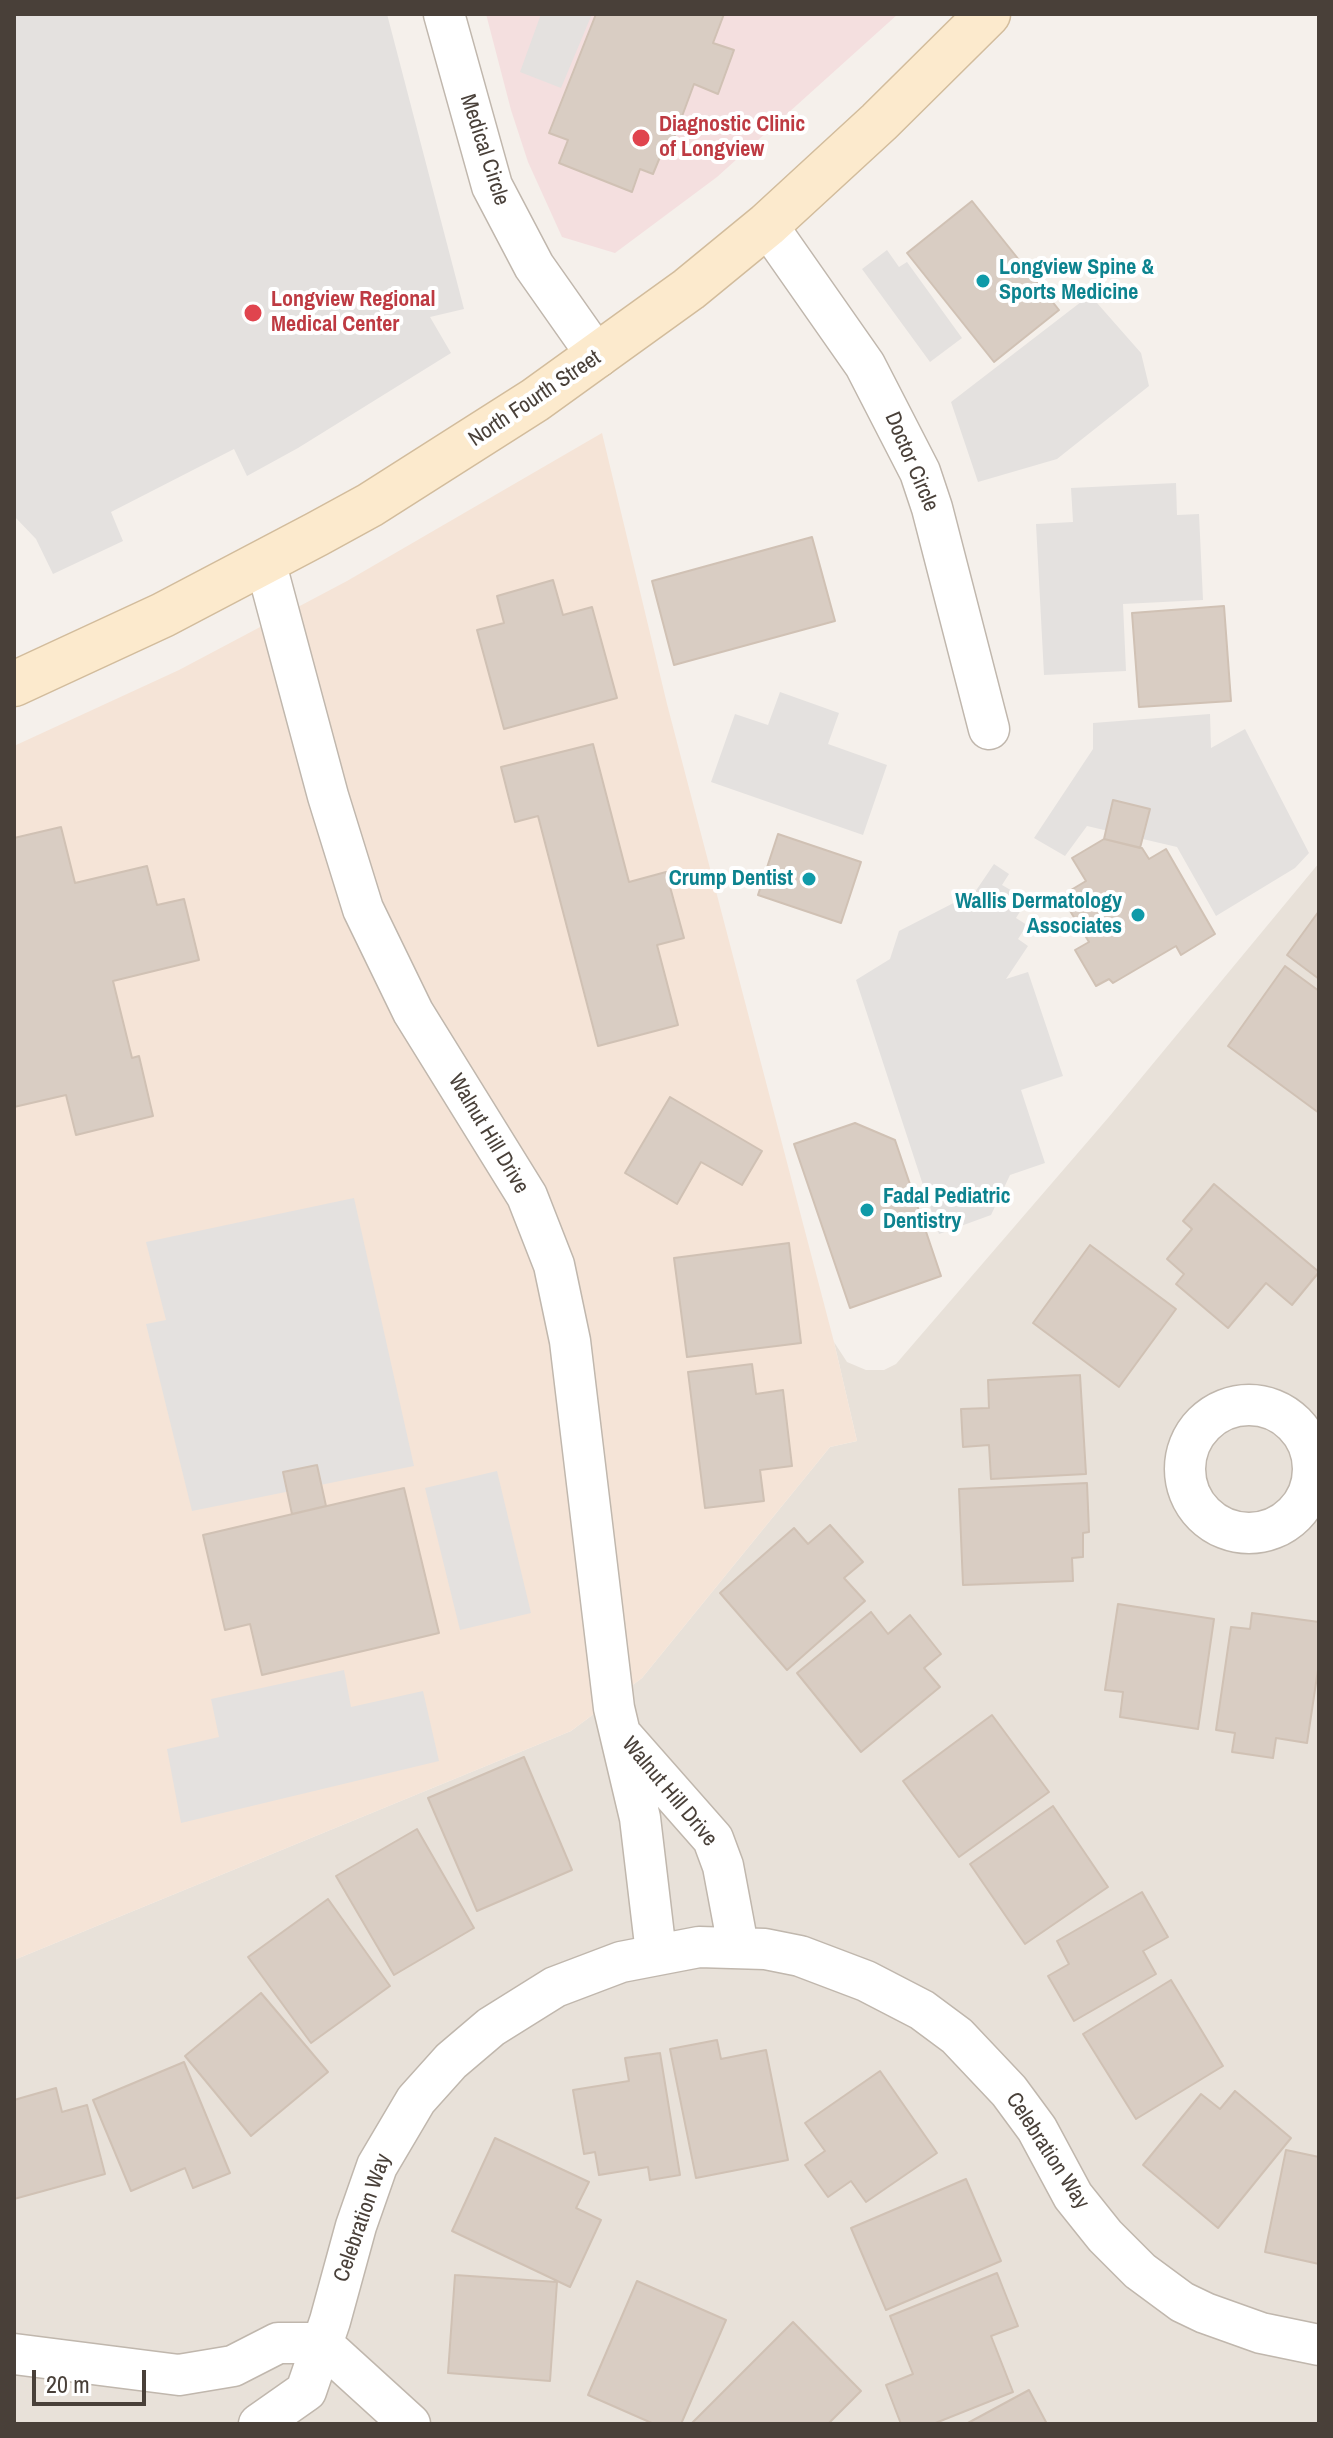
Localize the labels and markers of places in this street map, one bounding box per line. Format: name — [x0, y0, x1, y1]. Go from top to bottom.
place label: Diagnostic Clinic of Longview — [659, 112, 805, 164]
marker: Diagnostic Clinic of Longview — [630, 127, 652, 149]
place label: Longview Spine & Sports Medicine — [999, 255, 1154, 306]
marker: Longview Spine & Sports Medicine — [974, 272, 992, 290]
place label: Longview Regional Medical Center — [271, 287, 435, 338]
marker: Longview Regional Medical Center — [242, 302, 264, 324]
place label: Crump Dentist — [669, 866, 793, 892]
marker: Crump Dentist — [800, 870, 818, 888]
place label: Wallis Dermatology Associates — [955, 889, 1122, 940]
marker: Wallis Dermatology Associates — [1129, 906, 1147, 924]
place label: Fadal Pediatric Dentistry — [883, 1184, 1010, 1236]
marker: Fadal Pediatric Dentistry — [858, 1201, 876, 1219]

